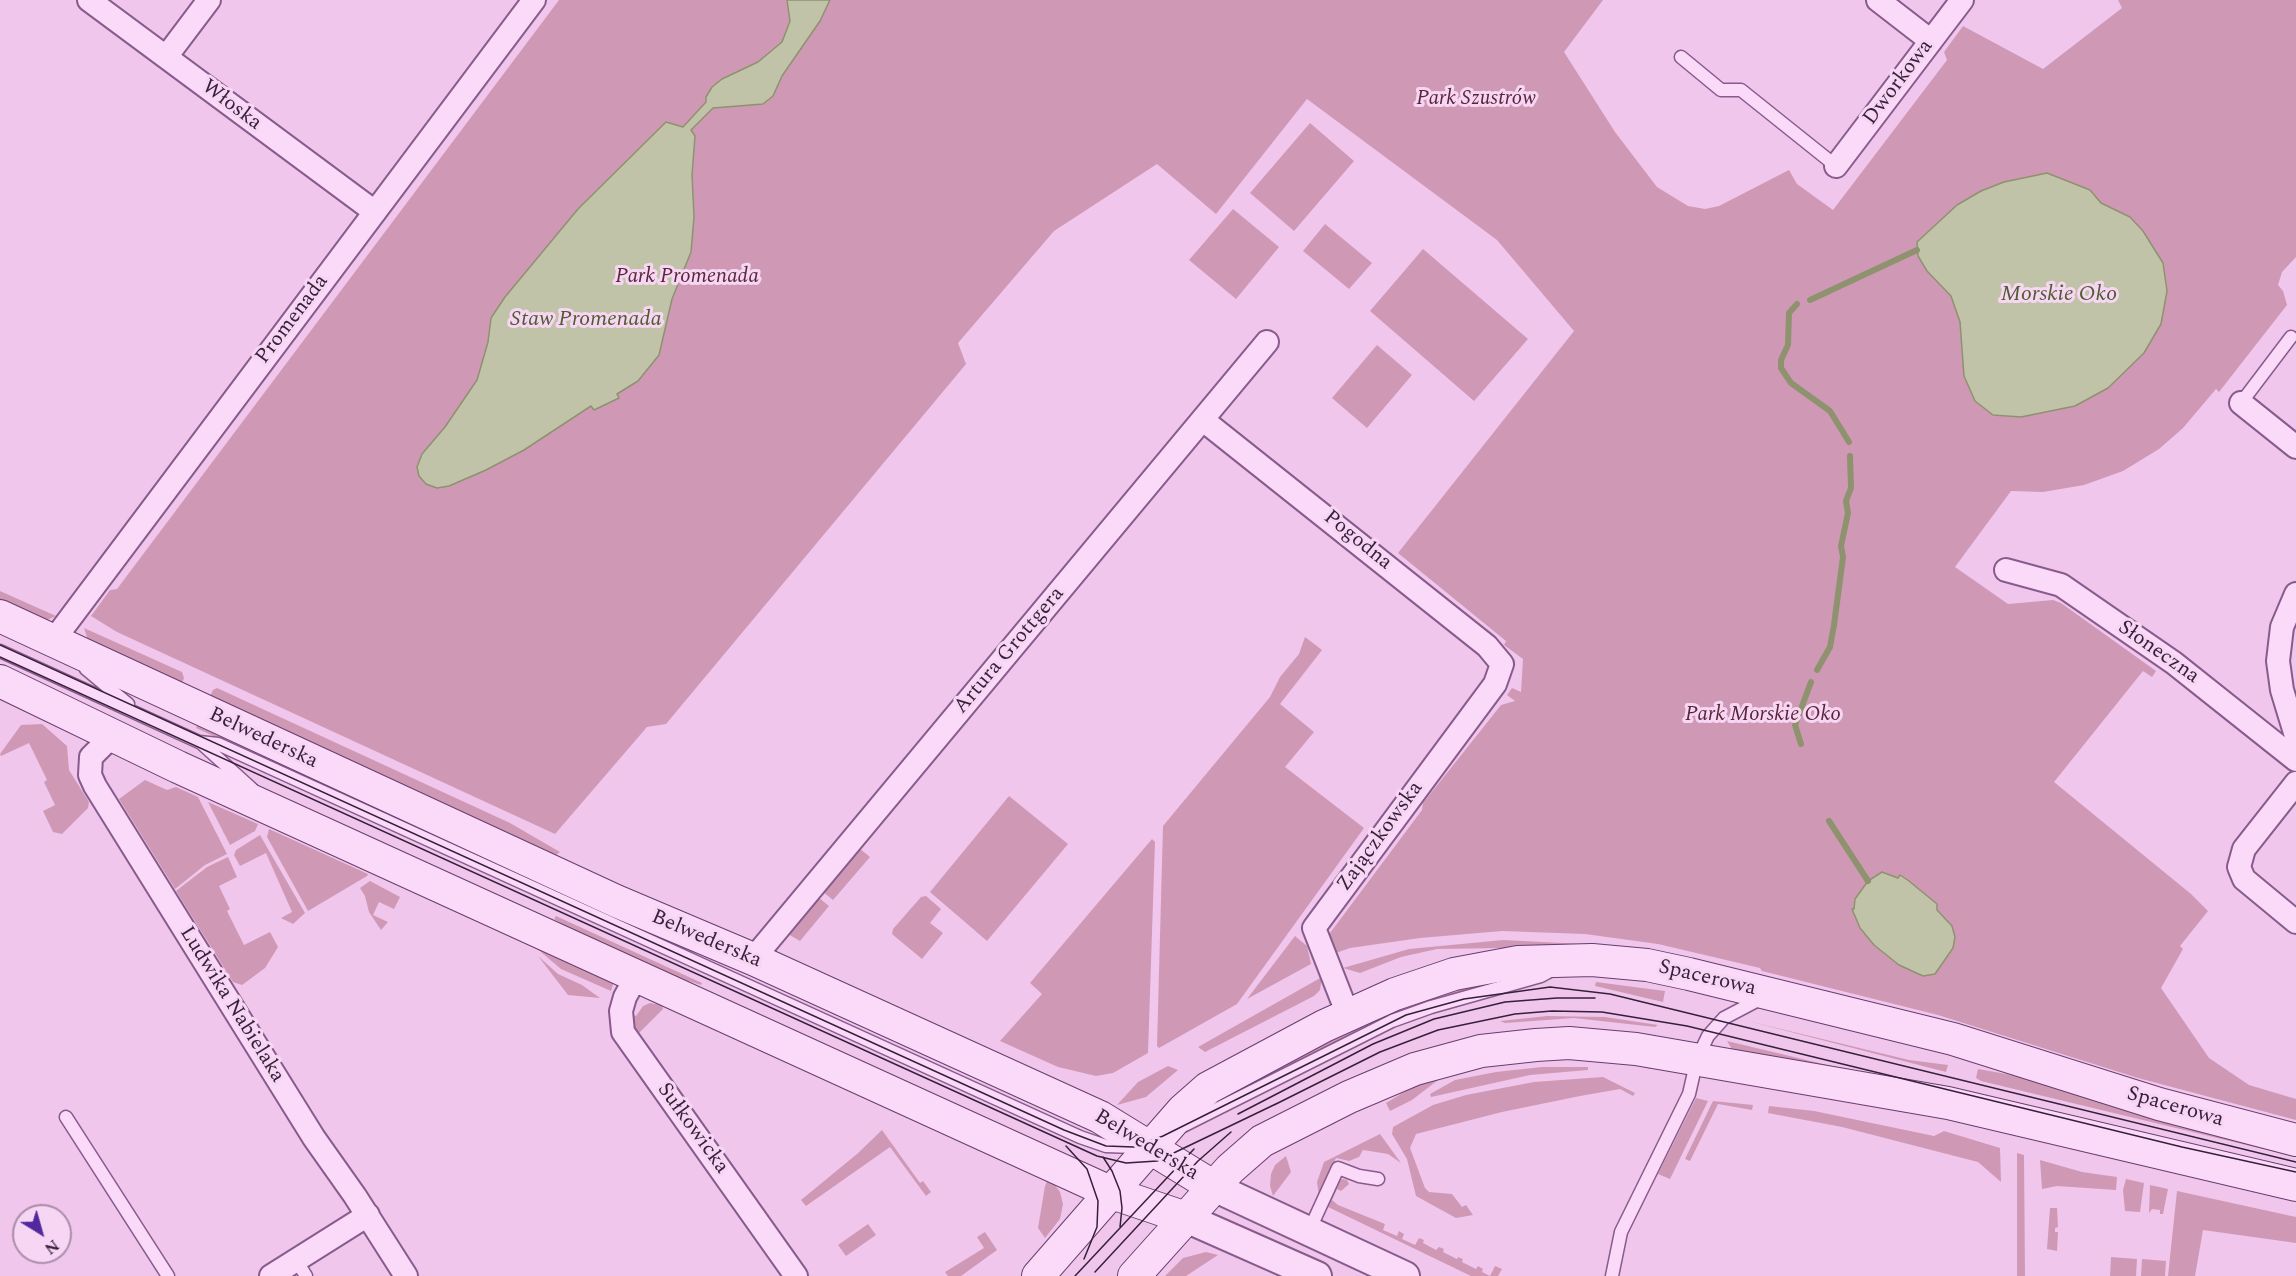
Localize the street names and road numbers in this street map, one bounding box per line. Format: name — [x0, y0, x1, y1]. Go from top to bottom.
street label: Dworkowa — [1859, 35, 1939, 131]
street label: Włoska — [196, 75, 266, 137]
street label: Promenada — [251, 270, 335, 370]
street label: Pogodna — [1318, 506, 1396, 576]
street label: Artura Grottgera — [949, 582, 1071, 720]
street label: Słoneczna — [2112, 616, 2204, 690]
street label: Belwederska — [205, 703, 321, 775]
street label: Zajączkowska — [1333, 777, 1429, 897]
street label: Belwederska — [647, 905, 765, 975]
street label: Ludwika Nabielaka — [173, 922, 289, 1088]
street label: Spacerowa — [1656, 956, 1758, 1002]
street label: Sułkowicka — [651, 1079, 733, 1179]
street label: Spacerowa — [2124, 1082, 2226, 1134]
street label: Belwederska — [1089, 1105, 1203, 1187]

